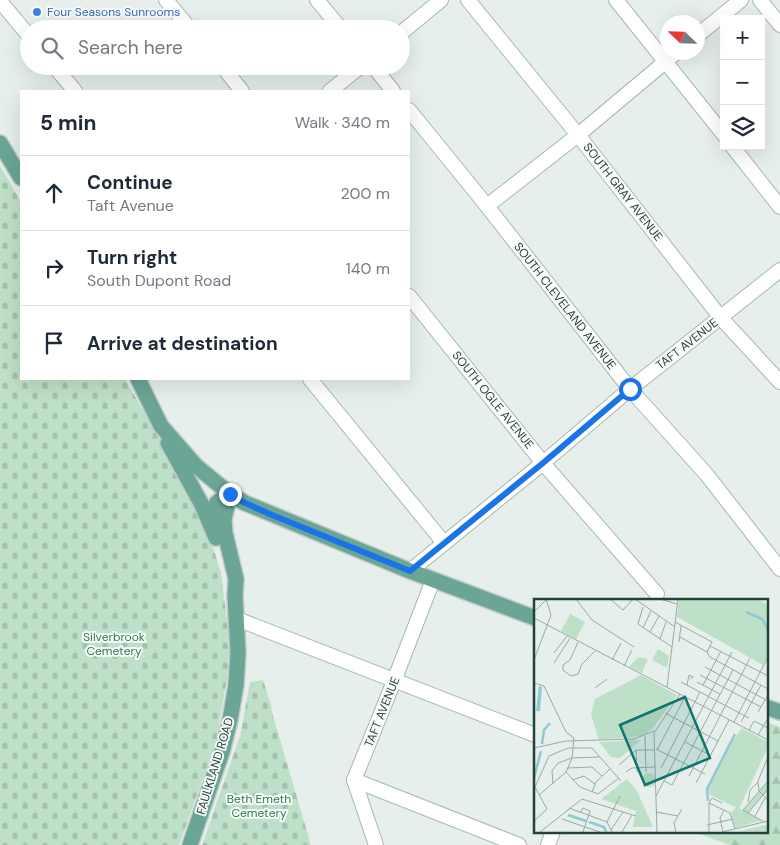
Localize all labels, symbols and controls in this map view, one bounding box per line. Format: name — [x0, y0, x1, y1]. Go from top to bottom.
place label: Four Seasons Sunrooms — [47, 4, 180, 20]
marker: Four Seasons Sunrooms — [31, 6, 43, 18]
north arrow — [660, 15, 705, 60]
map controls — [720, 15, 765, 150]
button: + — [720, 15, 765, 60]
search box — [20, 20, 410, 75]
icon: search — [38, 34, 66, 62]
text: Search here — [78, 35, 183, 60]
button: − — [720, 60, 765, 105]
button: layers — [720, 105, 765, 150]
text: 5 min — [40, 109, 96, 137]
text: Walk · 340 m — [295, 112, 390, 133]
street label: SOUTH GRAY AVENUE — [580, 140, 666, 244]
text: Continue — [87, 170, 173, 195]
icon: ahead — [40, 179, 68, 207]
text: 200 m — [341, 183, 390, 204]
text: Taft Avenue — [87, 195, 174, 216]
street label: SOUTH CLEVELAND AVENUE — [510, 239, 620, 373]
text: Turn right — [87, 245, 177, 270]
icon: right — [40, 254, 68, 282]
text: 140 m — [346, 258, 390, 279]
text: South Dupont Road — [87, 270, 231, 291]
street label: TAFT AVENUE — [653, 315, 722, 373]
icon: arrive — [40, 329, 68, 357]
text: Arrive at destination — [87, 331, 278, 356]
street label: SOUTH OGLE AVENUE — [449, 348, 538, 452]
route start — [619, 378, 642, 401]
route end — [219, 483, 242, 506]
inset map — [534, 599, 768, 832]
park label: Silverbrook Cemetery — [83, 629, 145, 659]
street label: TAFT AVENUE — [361, 674, 403, 750]
street label: FAULKLAND ROAD — [193, 716, 237, 816]
park label: Beth Emeth Cemetery — [227, 791, 291, 821]

